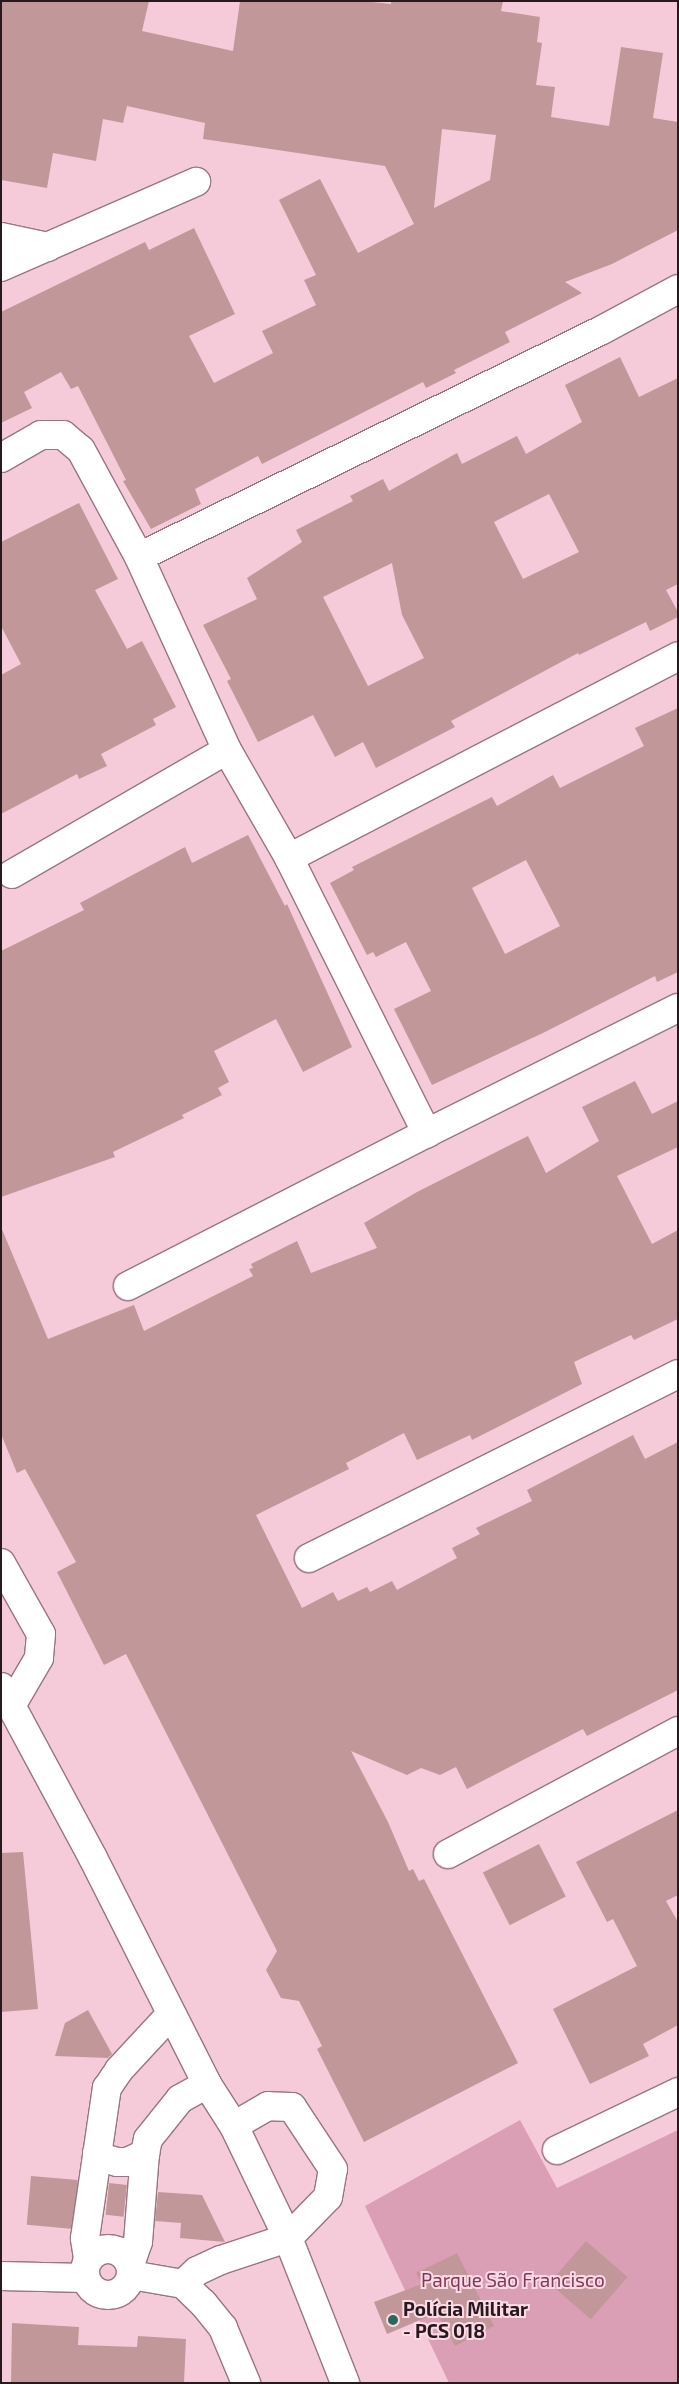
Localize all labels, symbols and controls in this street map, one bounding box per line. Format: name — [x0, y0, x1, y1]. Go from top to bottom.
park label: Parque São Francisco — [421, 2269, 605, 2291]
place label: Polícia Militar - PCS 018 — [403, 2298, 528, 2342]
marker: Polícia Militar - PCS 018 — [387, 2314, 399, 2326]

